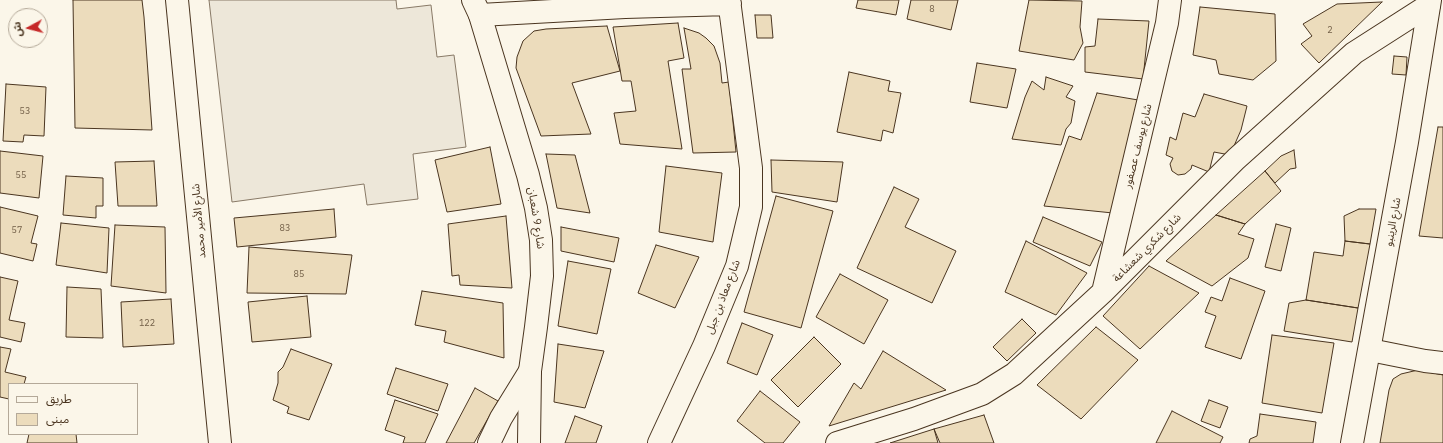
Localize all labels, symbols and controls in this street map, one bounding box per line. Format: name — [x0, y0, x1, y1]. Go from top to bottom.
house number: 8 — [929, 4, 935, 14]
north arrow — [8, 8, 48, 48]
text: ش — [9, 21, 25, 38]
house number: 2 — [1327, 25, 1333, 35]
street label: شارع يوسف عصفور — [1121, 102, 1155, 190]
house number: 53 — [20, 106, 30, 116]
house number: 55 — [16, 170, 26, 180]
street label: شارع الأمير محمد — [189, 183, 209, 259]
street label: شارع 9 شعبان — [525, 186, 547, 250]
street label: شارع الرينبو — [1382, 196, 1404, 248]
street label: شارع شكري شعشاعة — [1110, 211, 1184, 285]
house number: 83 — [280, 223, 290, 233]
house number: 57 — [12, 225, 22, 235]
street label: شارع معاذ بن جبل — [703, 258, 743, 336]
house number: 85 — [294, 269, 304, 279]
house number: 122 — [139, 318, 155, 328]
legend — [8, 383, 138, 435]
text: طريق — [46, 391, 72, 406]
text: مبنى — [46, 411, 69, 426]

